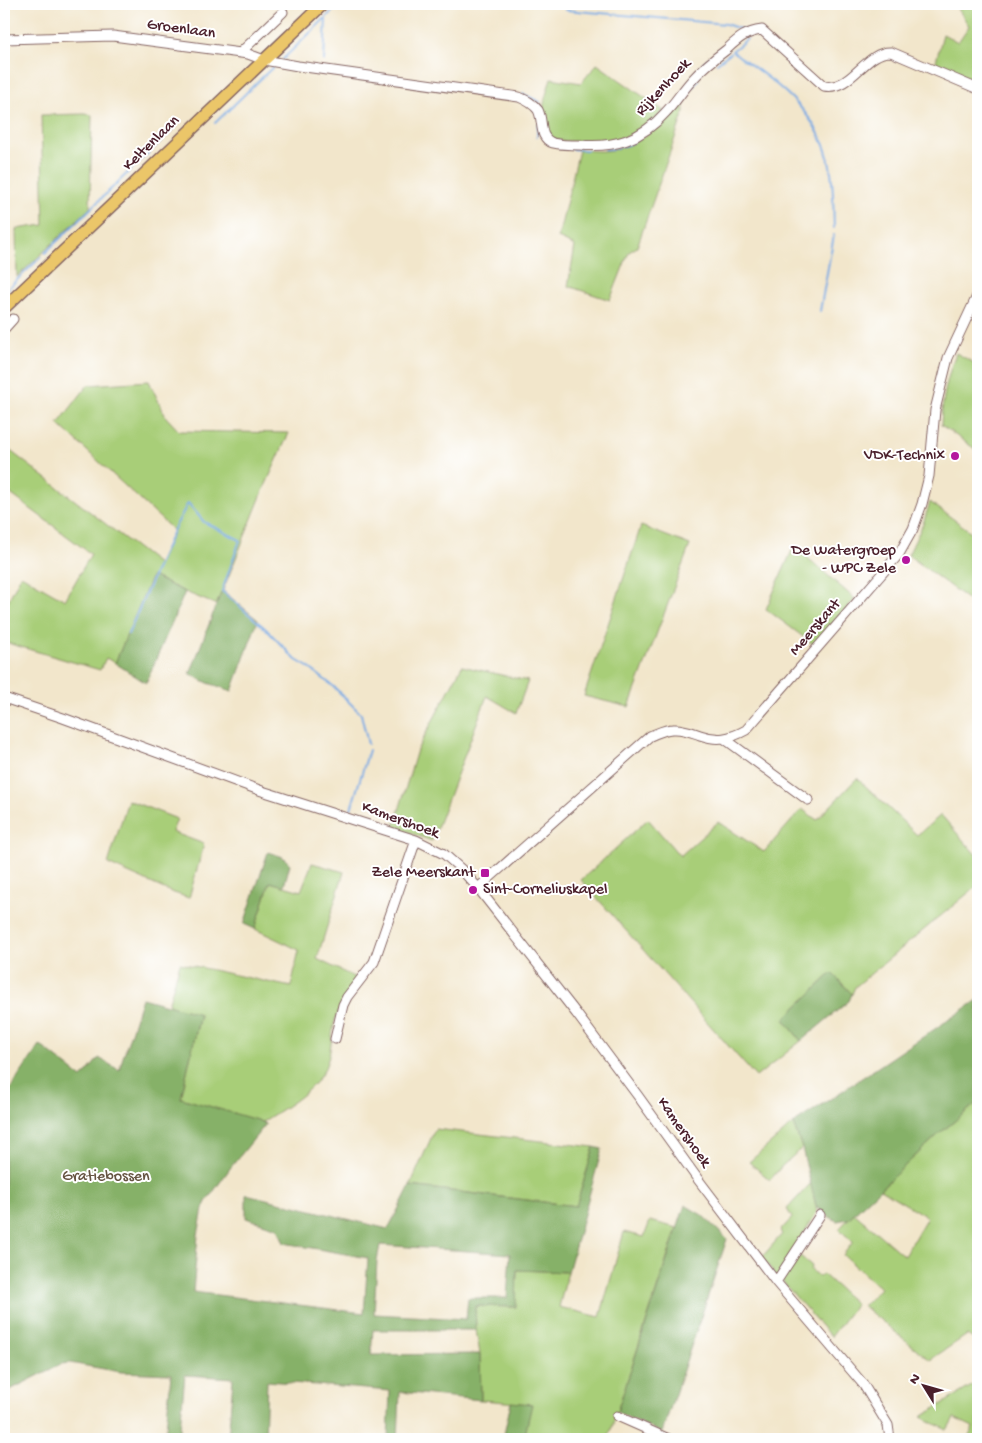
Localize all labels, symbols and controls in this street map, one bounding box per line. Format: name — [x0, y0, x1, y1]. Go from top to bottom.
street label: Groenlaan — [146, 16, 217, 44]
street label: Rijkenhoek — [633, 54, 697, 121]
street label: Keltenlaan — [120, 112, 185, 176]
place label: VDK-Technix — [863, 447, 946, 466]
marker: VDK-Technix — [949, 450, 961, 462]
place label: De Watergroep - WPC Zele — [790, 542, 897, 579]
marker: De Watergroep - WPC Zele — [900, 554, 912, 566]
street label: Meerskant — [786, 595, 847, 660]
street label: Kamershoek — [359, 798, 443, 844]
place label: Zele Meerskant — [372, 864, 476, 883]
marker: Zele Meerskant — [479, 867, 491, 879]
place label: Sint-Corneliuskapel — [483, 881, 608, 900]
marker: Sint-Corneliuskapel — [467, 884, 479, 896]
street label: Kamershoek — [652, 1094, 715, 1173]
park label: Gratiebossen — [62, 1168, 150, 1187]
north arrow — [900, 1360, 950, 1410]
text: N — [906, 1371, 925, 1388]

